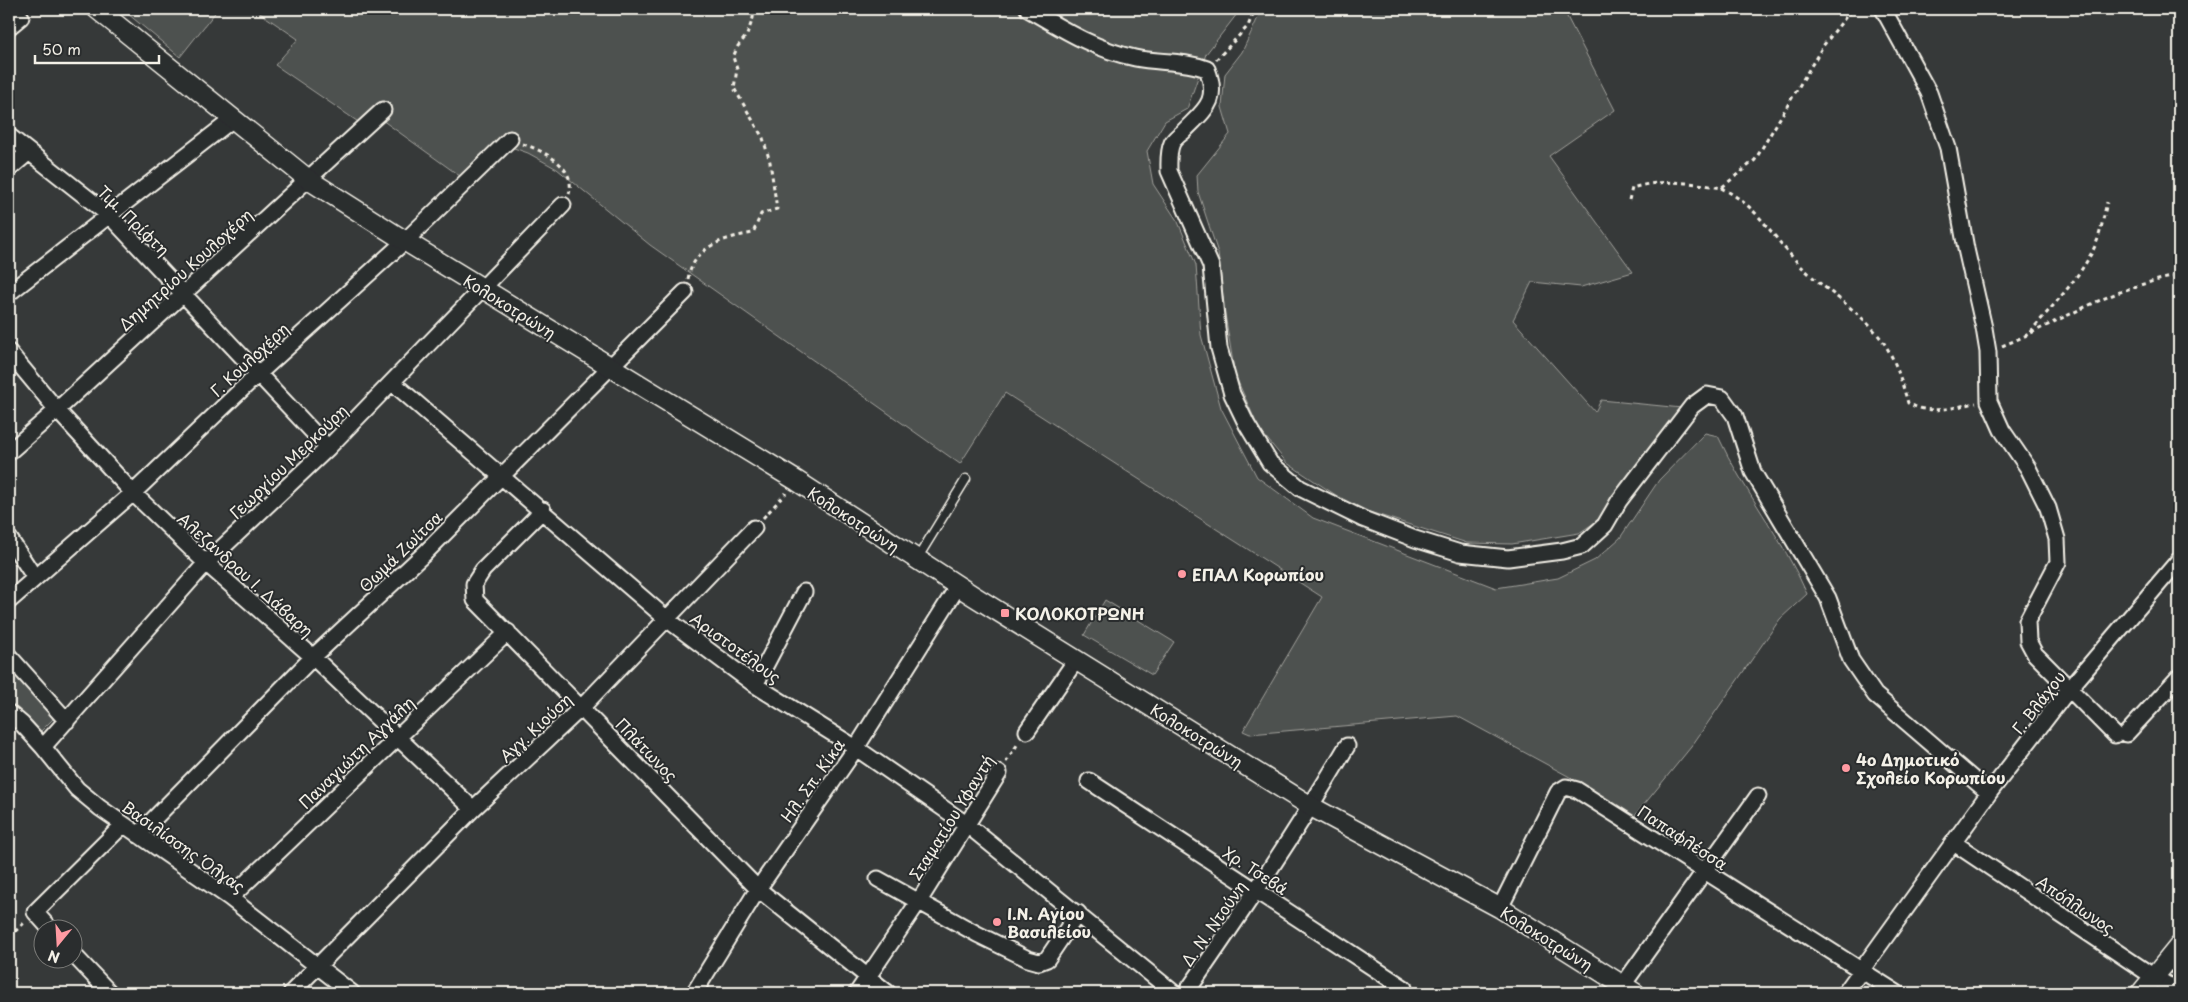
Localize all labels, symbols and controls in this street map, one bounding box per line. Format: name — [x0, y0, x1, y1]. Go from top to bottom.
scale bar — [35, 32, 159, 64]
text: 50 m — [42, 37, 81, 60]
street label: Τιμ. Πρίφτη — [92, 179, 176, 261]
street label: Δημητρίου Κουλοχέρη — [113, 202, 257, 336]
street label: Κολοκοτρώνη — [459, 268, 561, 344]
street label: Γ. Κουλοχέρη — [204, 316, 294, 402]
street label: Γεωργίου Μερκούρη — [224, 398, 352, 524]
street label: Κολοκοτρώνη — [803, 480, 905, 558]
street label: Θωμά Ζωίτσα — [353, 505, 447, 597]
street label: Αλεζανδρου Ι. Δάβαρη — [173, 506, 319, 642]
place label: ΕΠΑΛ Κορωπίου — [1192, 562, 1324, 586]
marker: ΕΠΑΛ Κορωπίου — [1176, 568, 1188, 580]
place label: ΚΟΛΟΚΟΤΡΩΝΗ — [1015, 601, 1145, 625]
street label: Αριστοτέλους — [686, 606, 786, 688]
marker: ΚΟΛΟΚΟΤΡΩΝΗ — [999, 607, 1011, 619]
street label: Γ. Βλάχου — [2005, 665, 2071, 739]
street label: Αγγ. Κιούση — [493, 687, 577, 767]
street label: Παναγιώτη Αγγάλη — [293, 690, 419, 814]
street label: Κολοκοτρώνη — [1146, 697, 1248, 773]
street label: Πλάτωνος — [610, 712, 684, 786]
street label: Ηλ. Σπ. Κίκα — [774, 733, 850, 827]
place label: 4ο Δημοτικό Σχολείο Κορωπίου — [1856, 747, 2006, 789]
street label: Σταματίου Υφαντή — [903, 750, 999, 884]
marker: 4ο Δημοτικό Σχολείο Κορωπίου — [1840, 762, 1852, 774]
street label: Βασιλίσσης Όλγας — [118, 794, 250, 898]
street label: Παπαφλέσσα — [1633, 799, 1733, 875]
street label: Χρ. Τσεβά — [1219, 840, 1294, 900]
street label: Απόλλωνος — [2032, 869, 2120, 939]
street label: Δ. Ν. Ντούνη — [1175, 875, 1251, 971]
street label: Κολοκοτρώνη — [1496, 900, 1598, 976]
place label: Ι.Ν. Αγίου Βασιλείου — [1007, 901, 1091, 943]
marker: Ι.Ν. Αγίου Βασιλείου — [991, 916, 1003, 928]
north arrow — [32, 920, 82, 970]
text: N — [45, 945, 62, 969]

